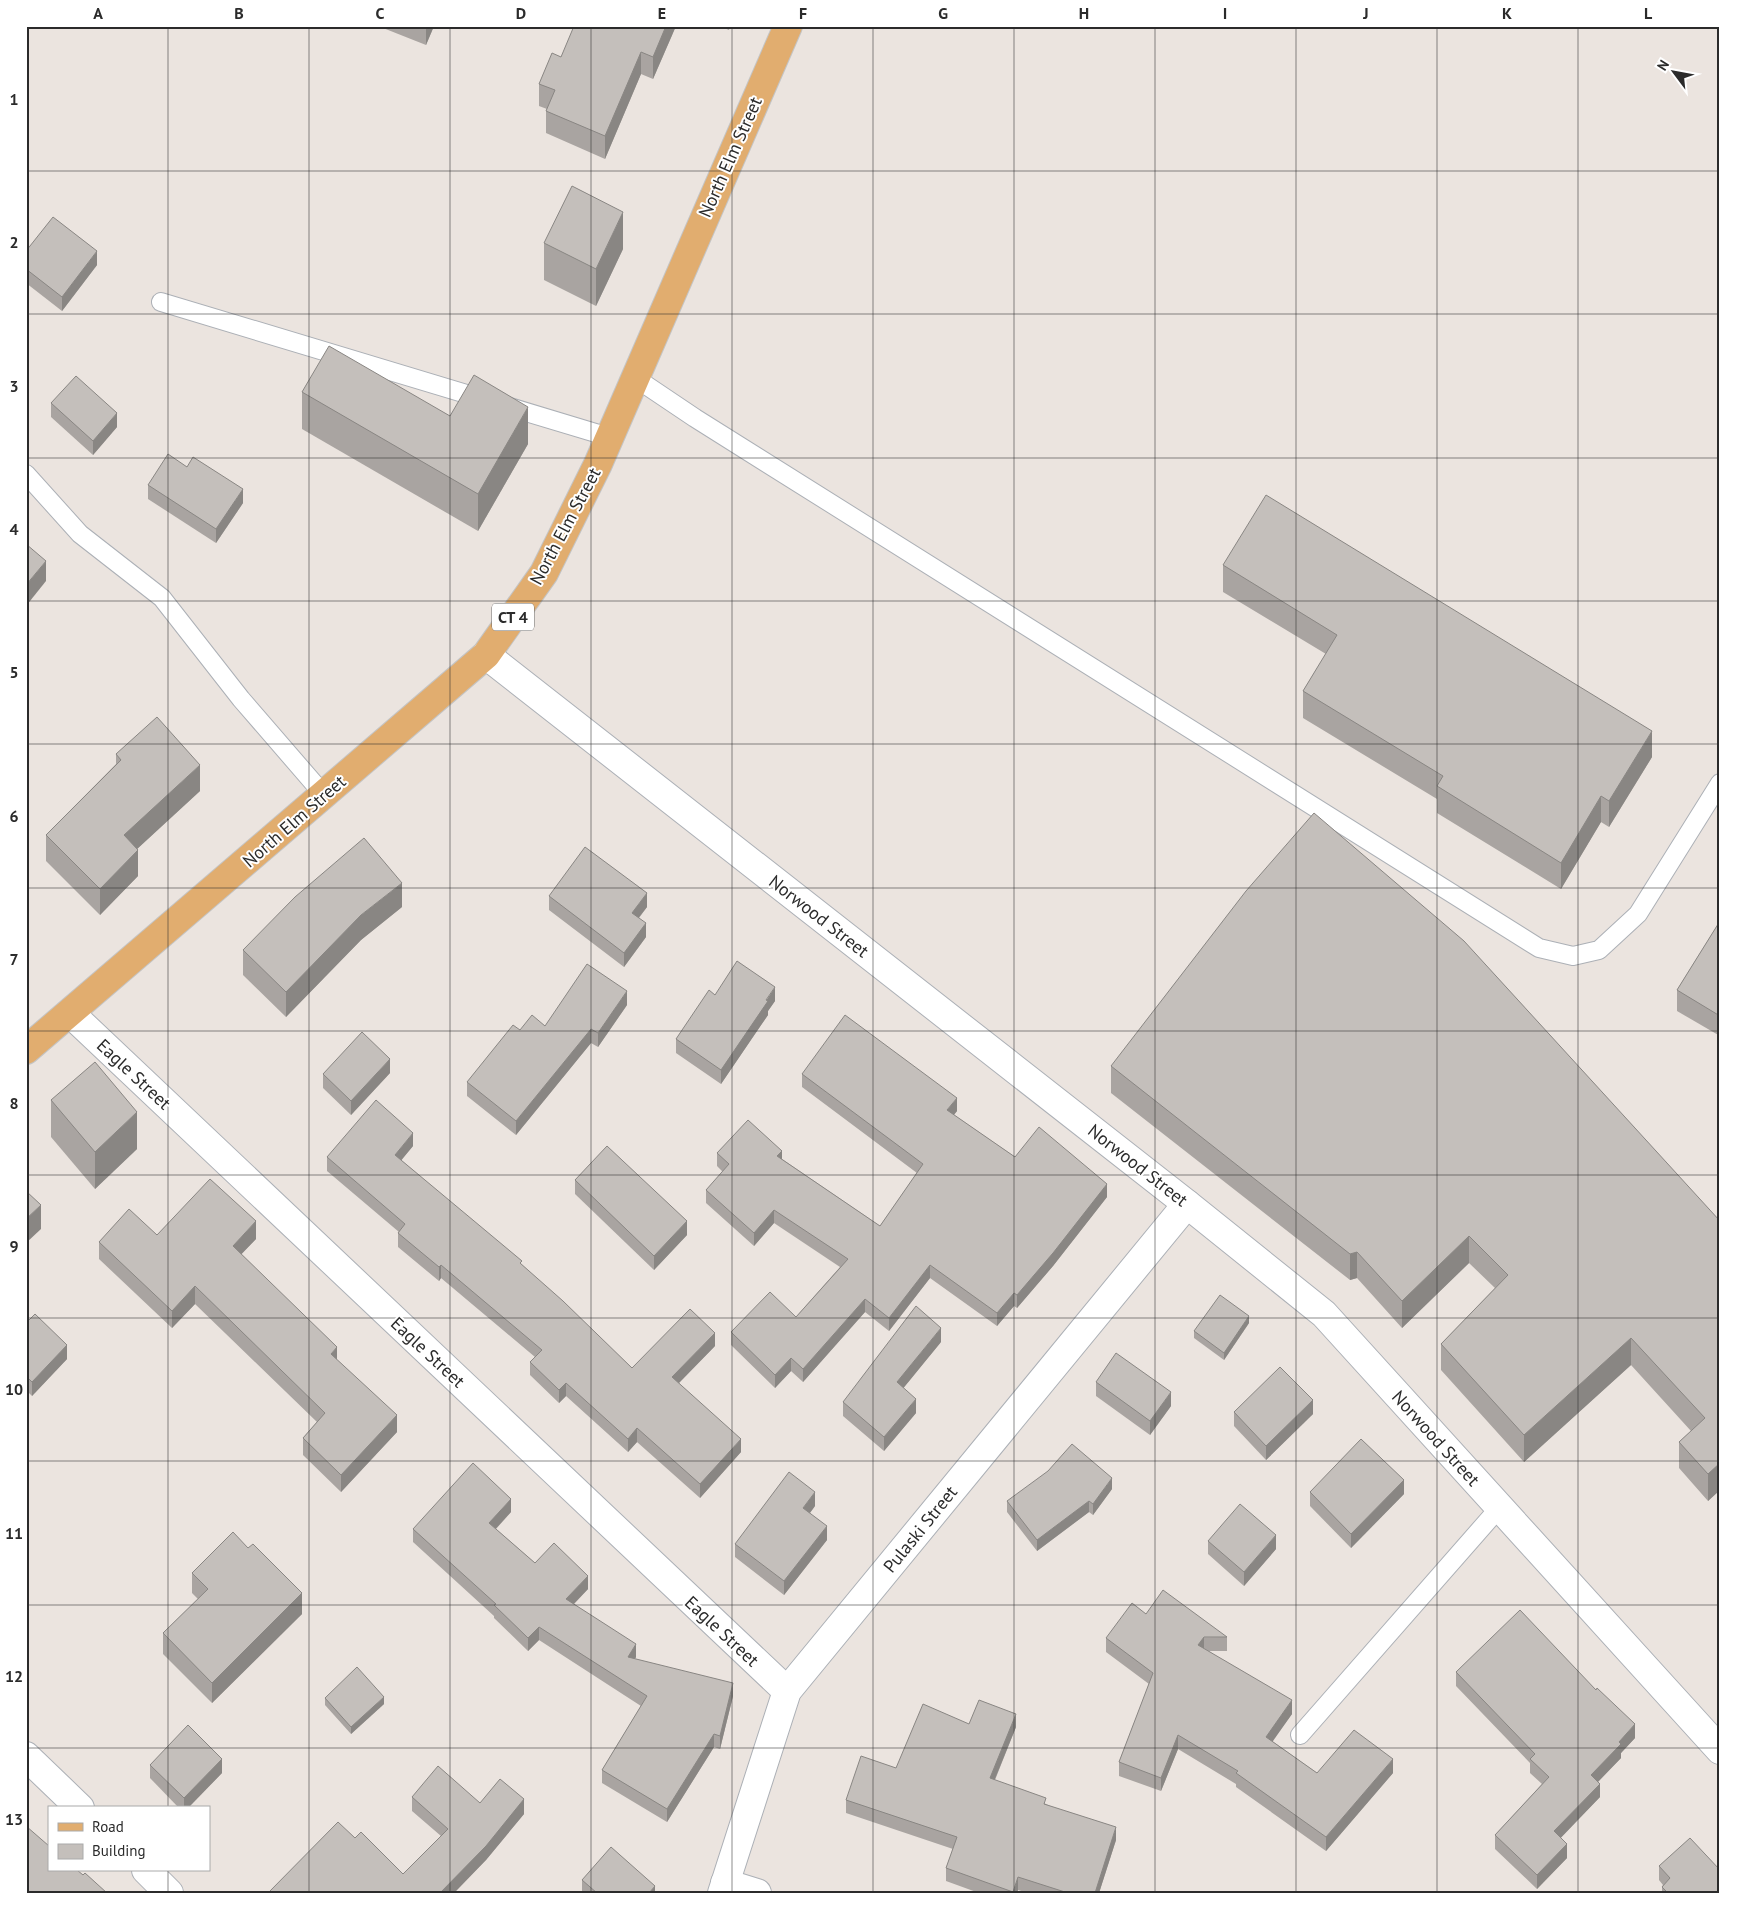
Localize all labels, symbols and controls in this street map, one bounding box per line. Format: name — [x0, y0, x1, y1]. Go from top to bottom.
text: A — [93, 3, 103, 23]
text: B — [234, 3, 244, 23]
text: C — [376, 3, 385, 23]
text: D — [516, 3, 526, 23]
text: E — [658, 3, 666, 23]
text: F — [799, 3, 807, 23]
text: G — [938, 3, 948, 23]
text: H — [1079, 3, 1089, 23]
text: I — [1223, 3, 1227, 23]
text: J — [1362, 3, 1369, 23]
text: K — [1502, 3, 1512, 23]
text: L — [1644, 3, 1653, 23]
north arrow — [1648, 48, 1698, 98]
text: N — [1653, 56, 1673, 74]
text: 1 — [9, 89, 19, 109]
street label: North Elm Street — [693, 93, 767, 221]
text: 2 — [9, 232, 19, 252]
text: 3 — [9, 376, 19, 396]
street label: North Elm Street — [524, 463, 606, 589]
text: 4 — [9, 519, 19, 539]
road number: CT 4 — [492, 604, 534, 630]
text: 5 — [9, 662, 19, 682]
street label: North Elm Street — [238, 770, 350, 872]
text: 6 — [9, 806, 19, 826]
street label: Norwood Street — [764, 870, 874, 962]
text: 7 — [9, 949, 19, 969]
street label: Eagle Street — [92, 1034, 176, 1114]
text: 8 — [9, 1093, 19, 1113]
street label: Norwood Street — [1083, 1119, 1193, 1211]
text: 9 — [9, 1236, 19, 1256]
street label: Eagle Street — [386, 1312, 470, 1392]
text: 10 — [5, 1379, 23, 1399]
street label: Norwood Street — [1387, 1385, 1485, 1491]
street label: Pulaski Street — [878, 1481, 962, 1577]
text: 11 — [5, 1523, 23, 1543]
street label: Eagle Street — [680, 1591, 764, 1671]
text: 12 — [5, 1666, 23, 1686]
legend — [48, 1806, 210, 1872]
text: 13 — [5, 1809, 23, 1829]
text: Road — [92, 1817, 124, 1836]
text: Building — [92, 1841, 146, 1860]

